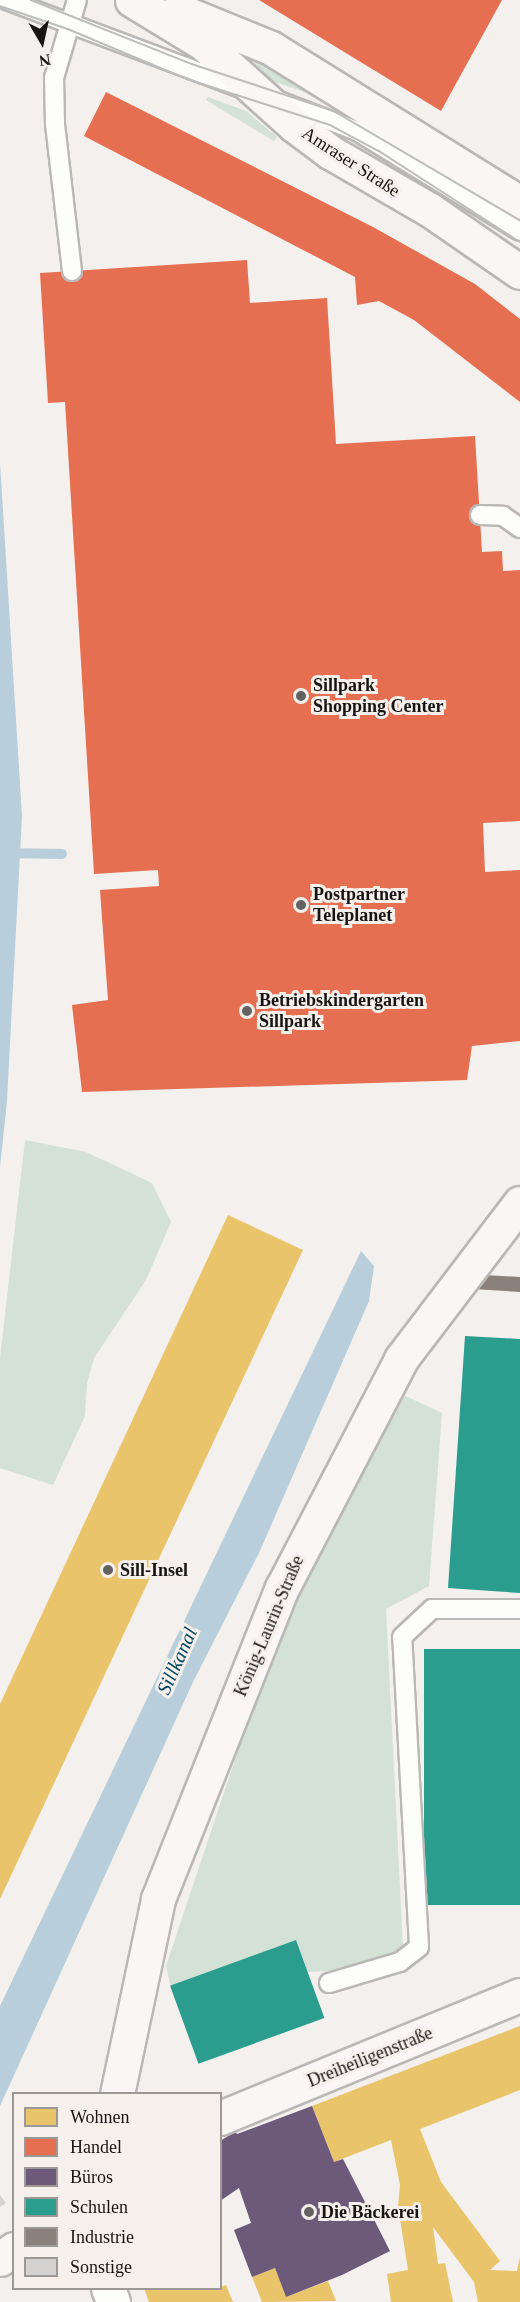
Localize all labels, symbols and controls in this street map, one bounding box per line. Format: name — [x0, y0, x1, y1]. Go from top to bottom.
north arrow — [12, 12, 72, 72]
text: N — [38, 51, 52, 70]
street label: Amraser Straße — [298, 122, 404, 202]
place label: Sillpark Shopping Center — [313, 675, 444, 718]
marker: Sillpark Shopping Center — [294, 689, 308, 703]
place label: Postpartner Teleplanet — [313, 884, 405, 926]
marker: Postpartner Teleplanet — [294, 898, 308, 912]
place label: Betriebskindergarten Sillpark — [259, 990, 424, 1032]
marker: Betriebskindergarten Sillpark — [240, 1004, 254, 1018]
street label: König-Laurin-Straße — [230, 1552, 308, 1700]
place label: Sill-Insel — [120, 1559, 188, 1581]
marker: Sill-Insel — [101, 1563, 115, 1577]
water label: Sillkanal — [152, 1624, 202, 1698]
street label: Dreiheiligenstraße — [304, 2022, 436, 2092]
legend — [12, 2092, 222, 2290]
text: Wohnen — [70, 2107, 130, 2127]
text: Handel — [70, 2137, 122, 2157]
text: Büros — [70, 2167, 113, 2187]
text: Schulen — [70, 2197, 128, 2217]
place label: Die Bäckerei — [321, 2201, 419, 2223]
marker: Die Bäckerei — [302, 2205, 316, 2219]
text: Industrie — [70, 2227, 134, 2247]
text: Sonstige — [70, 2257, 132, 2277]

